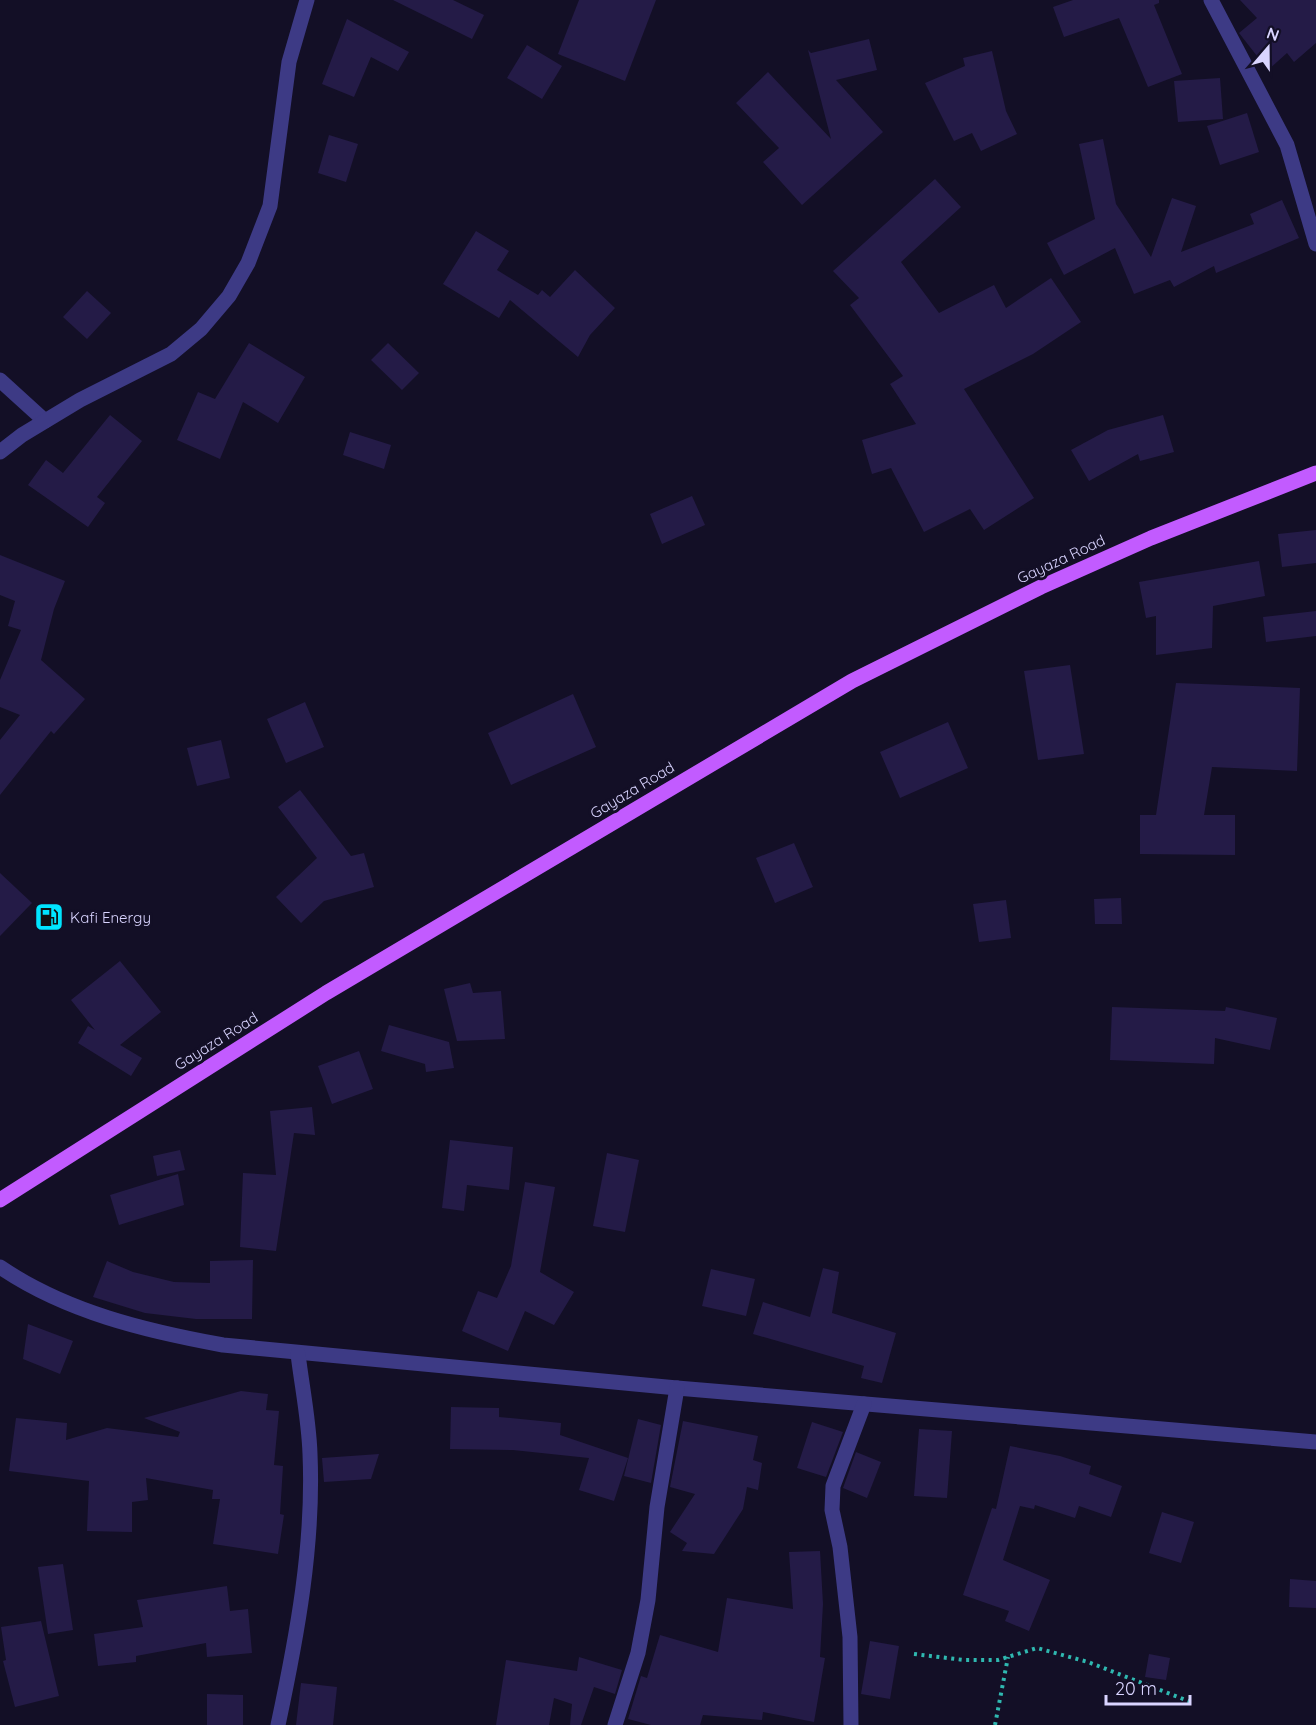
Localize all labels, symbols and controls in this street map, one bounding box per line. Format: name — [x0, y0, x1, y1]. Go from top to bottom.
north arrow — [1238, 18, 1298, 78]
text: N — [1264, 22, 1282, 45]
street label: Gayaza Road — [1014, 530, 1108, 588]
street label: Gayaza Road — [586, 757, 678, 823]
fuel station icon: Kafi Energy — [33, 901, 65, 933]
place label: Kafi Energy — [70, 908, 151, 927]
street label: Gayaza Road — [171, 1008, 261, 1074]
scale bar — [1106, 1668, 1190, 1706]
text: 20 m — [1115, 1677, 1157, 1700]

